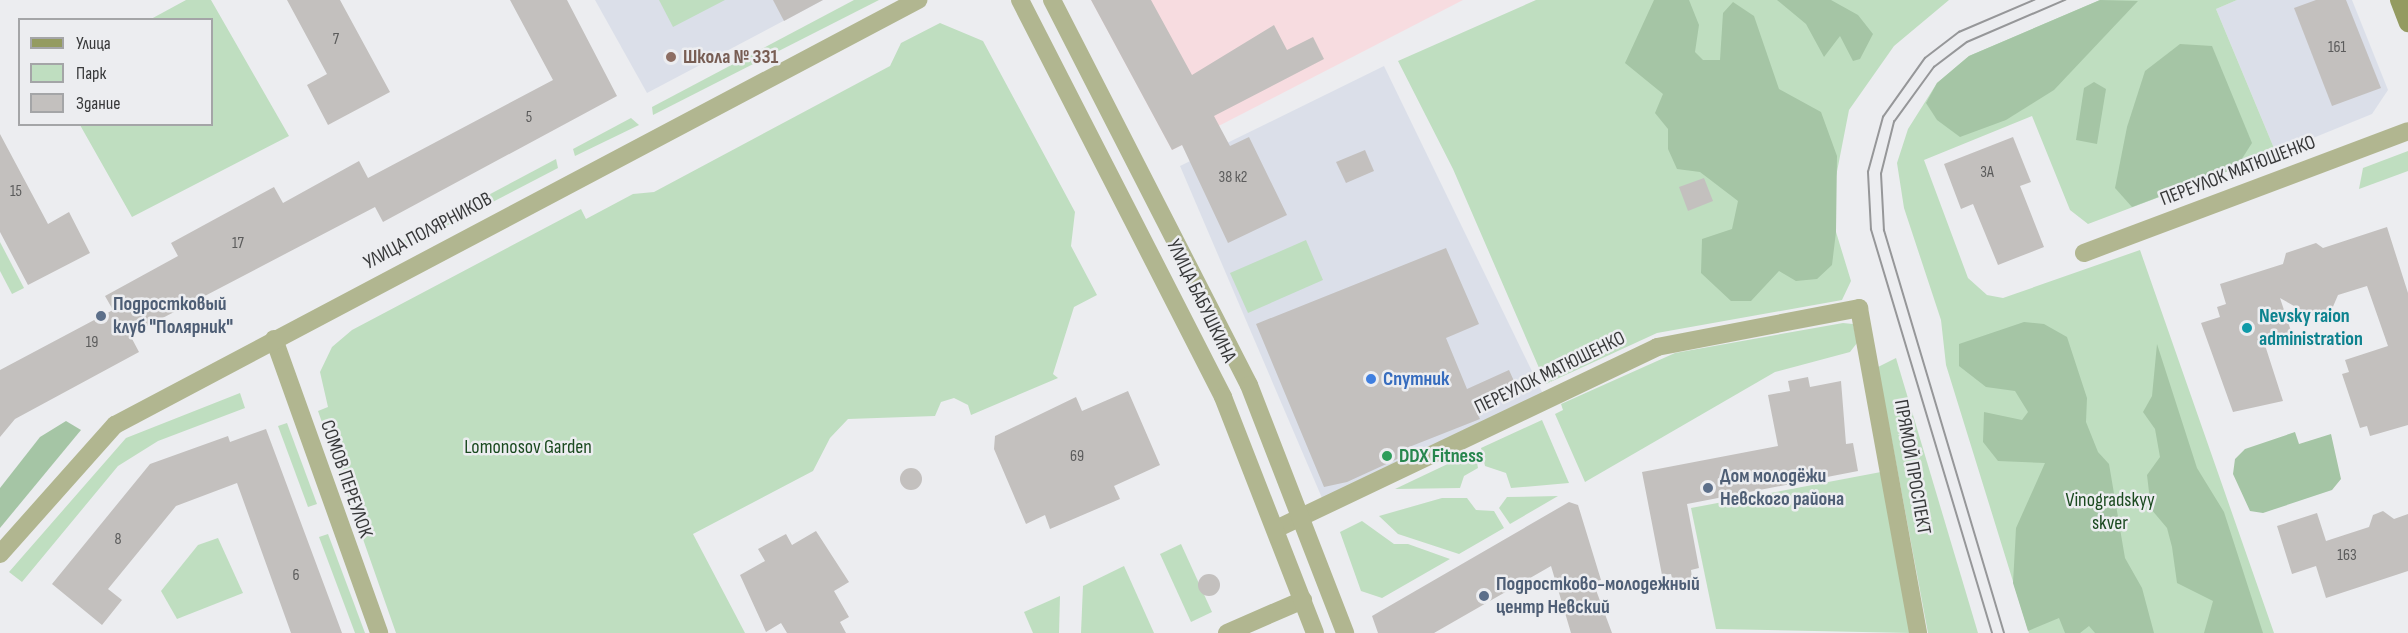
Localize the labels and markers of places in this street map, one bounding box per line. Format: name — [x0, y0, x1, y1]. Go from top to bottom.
place label: Школа № 331 — [683, 45, 778, 69]
marker: Школа № 331 — [664, 50, 678, 64]
place label: Подростковый клуб "Полярник" — [113, 292, 233, 339]
place label: Nevsky raion administration — [2259, 304, 2363, 351]
marker: Подростковый клуб "Полярник" — [94, 309, 108, 323]
marker: Nevsky raion administration — [2240, 321, 2254, 335]
place label: Спутник — [1383, 367, 1449, 391]
marker: Спутник — [1364, 372, 1378, 386]
place label: DDX Fitness — [1399, 444, 1483, 468]
marker: DDX Fitness — [1380, 449, 1394, 463]
place label: Дом молодёжи Невского района — [1720, 464, 1844, 511]
marker: Дом молодёжи Невского района — [1701, 481, 1715, 495]
place label: Подростково-молодежный центр Невский — [1496, 572, 1700, 619]
marker: Подростково-молодежный центр Невский — [1477, 589, 1491, 603]

